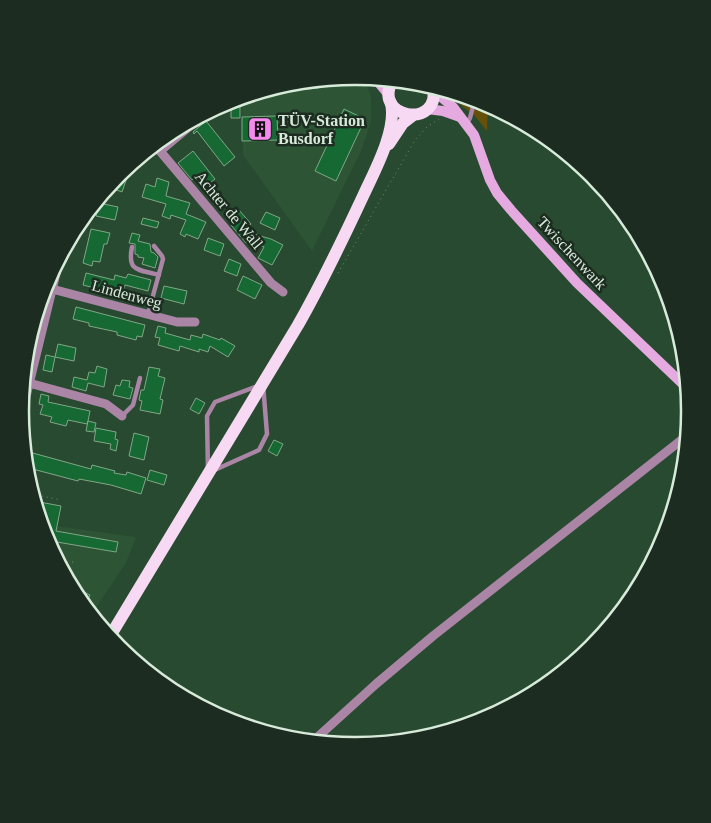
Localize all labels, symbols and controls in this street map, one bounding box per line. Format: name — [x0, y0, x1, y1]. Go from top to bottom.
place label: TÜV-Station Busdorf — [278, 112, 365, 147]
building icon: TÜV-Station Busdorf — [247, 116, 273, 142]
street label: Achter de Wall — [192, 168, 267, 253]
street label: Twischenwark — [534, 213, 610, 293]
street label: Lindenweg — [90, 276, 164, 312]

